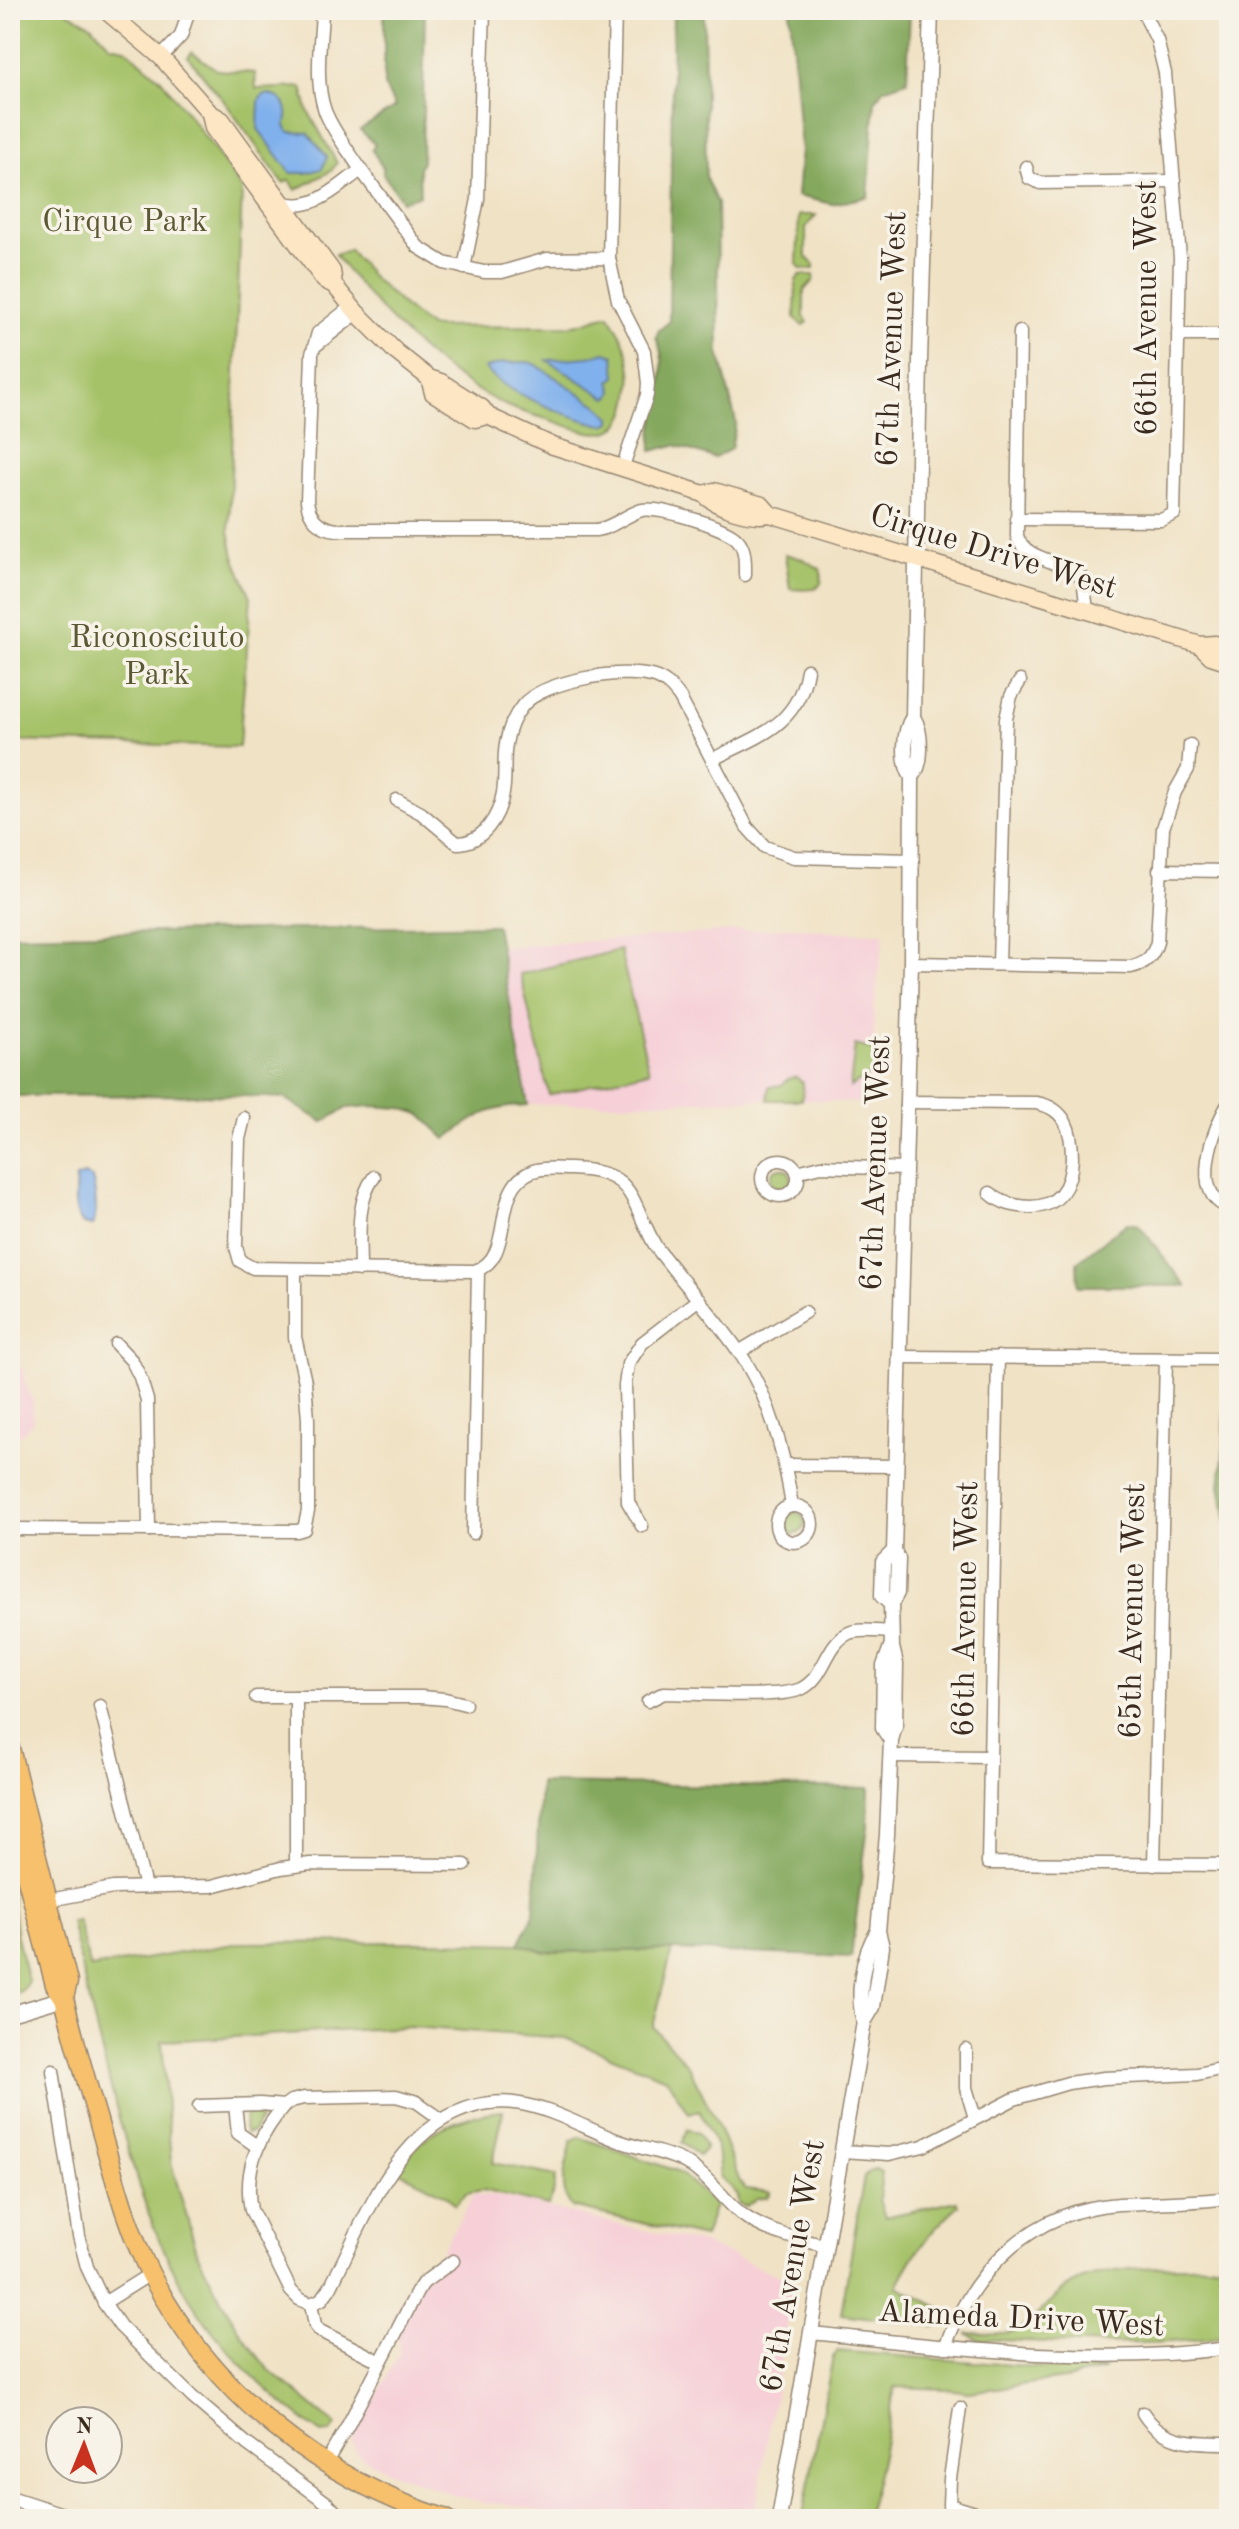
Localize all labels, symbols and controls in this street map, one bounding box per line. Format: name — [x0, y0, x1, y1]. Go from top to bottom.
street label: 66th Avenue West — [1132, 180, 1164, 436]
park label: Cirque Park — [42, 207, 208, 239]
street label: 67th Avenue West — [873, 210, 913, 468]
street label: Cirque Drive West — [866, 500, 1120, 606]
park label: Riconosciuto Park — [69, 623, 245, 692]
street label: 67th Avenue West — [857, 1034, 897, 1292]
street label: 66th Avenue West — [949, 1481, 985, 1737]
street label: 65th Avenue West — [1116, 1483, 1152, 1739]
street label: 67th Avenue West — [756, 2137, 832, 2395]
street label: Alameda Drive West — [877, 2297, 1165, 2343]
north arrow — [44, 2405, 124, 2485]
text: N — [76, 2416, 93, 2438]

